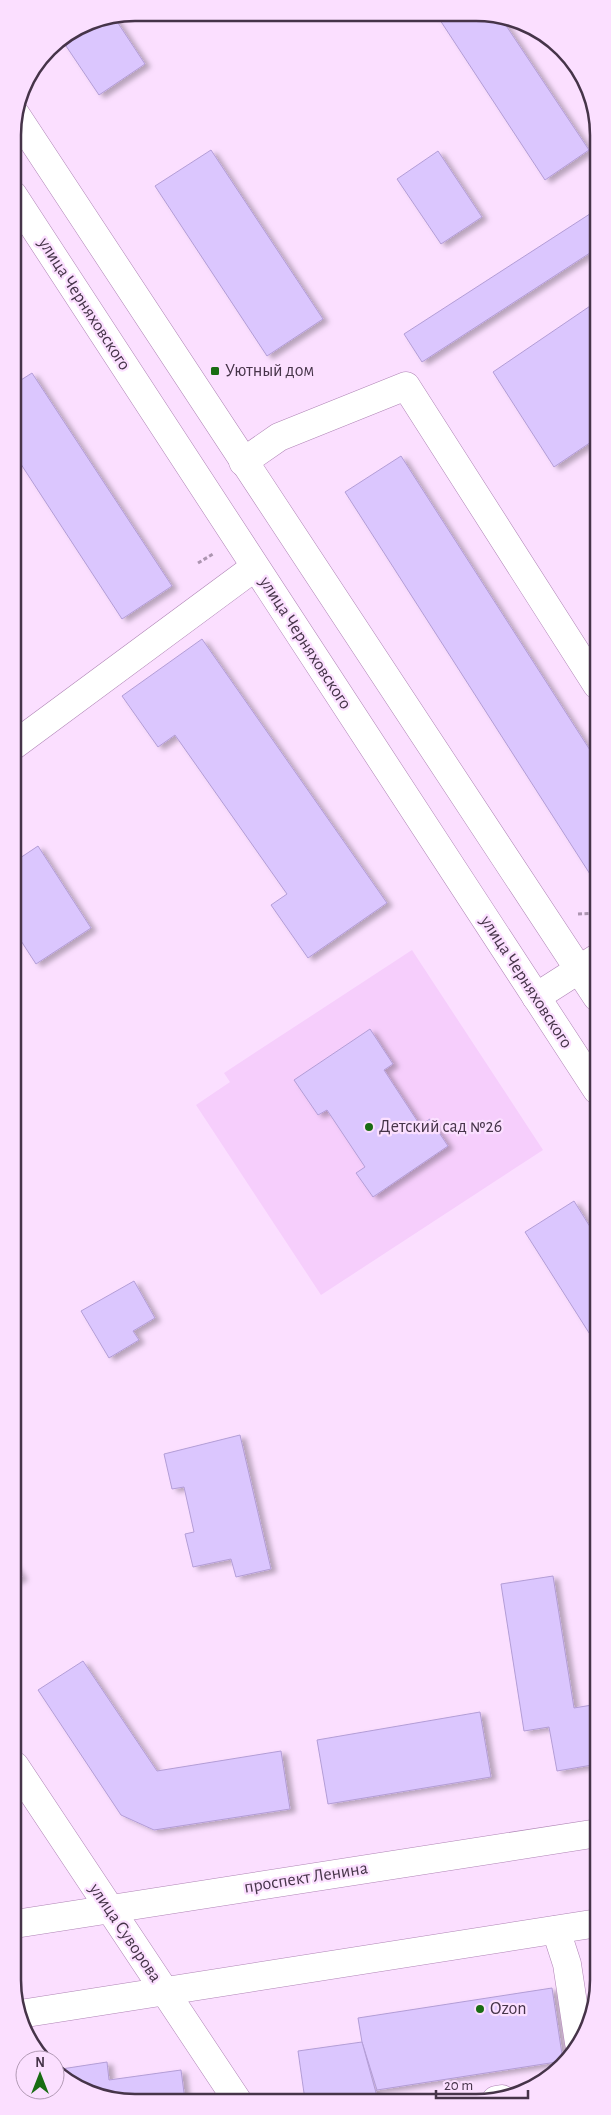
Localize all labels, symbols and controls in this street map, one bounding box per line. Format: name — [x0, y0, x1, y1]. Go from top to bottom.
street label: улица Черняховского — [34, 234, 133, 373]
place label: Уютный дом — [225, 362, 314, 380]
marker: Уютный дом — [209, 365, 221, 377]
street label: улица Черняховского — [255, 573, 354, 712]
street label: улица Черняховского — [476, 912, 575, 1051]
place label: Детский сад №26 — [379, 1118, 502, 1136]
marker: Детский сад №26 — [363, 1121, 375, 1133]
street label: проспект Ленина — [243, 1859, 369, 1897]
street label: улица Суворова — [85, 1880, 165, 1986]
place label: Ozon — [490, 2000, 527, 2018]
marker: Ozon — [474, 2003, 486, 2015]
north arrow — [15, 2050, 65, 2100]
text: N — [35, 2056, 45, 2070]
scale bar — [436, 2068, 528, 2100]
text: 20 m — [444, 2078, 473, 2093]

